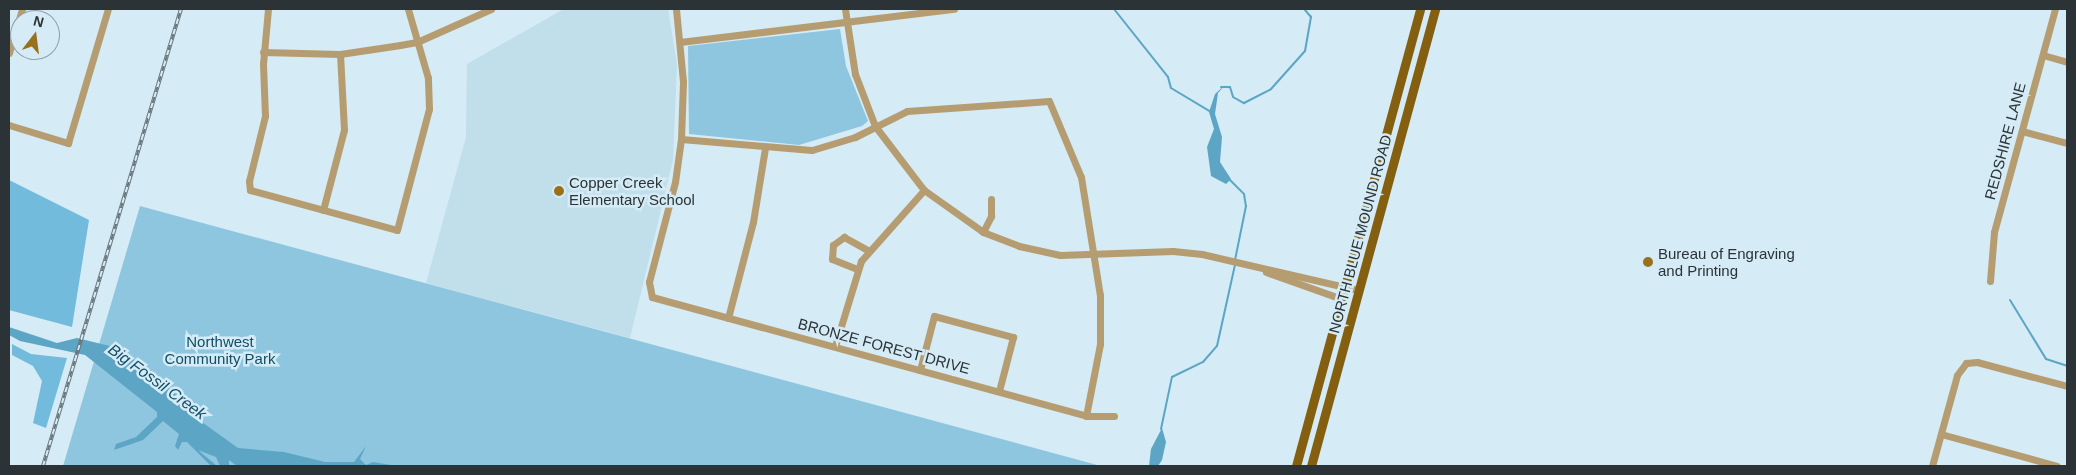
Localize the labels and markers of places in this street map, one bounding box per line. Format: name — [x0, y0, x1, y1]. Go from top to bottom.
place label: Copper Creek Elementary School — [569, 173, 695, 208]
marker: Copper Creek Elementary School — [553, 185, 565, 197]
place label: Bureau of Engraving and Printing — [1658, 244, 1795, 279]
marker: Bureau of Engraving and Printing — [1642, 256, 1654, 268]

